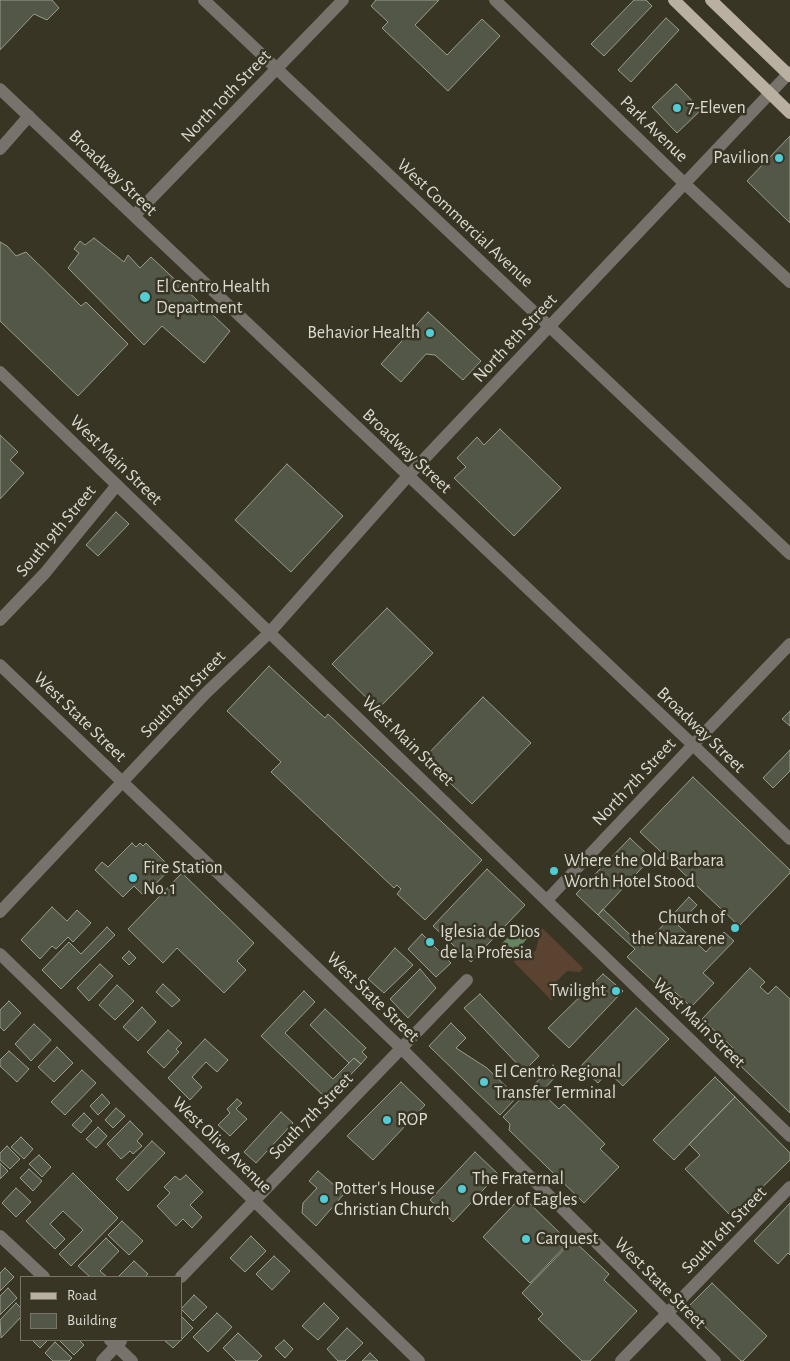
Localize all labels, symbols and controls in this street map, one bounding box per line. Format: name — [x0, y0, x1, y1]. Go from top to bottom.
street label: North 10th Street — [176, 45, 276, 147]
street label: Park Avenue — [615, 91, 693, 167]
place label: 7-Eleven — [687, 97, 746, 119]
marker: 7-Eleven — [671, 102, 683, 114]
street label: Broadway Street — [64, 125, 162, 221]
place label: Pavilion — [713, 147, 769, 169]
marker: Pavilion — [773, 152, 785, 164]
street label: West Commercial Avenue — [392, 154, 538, 292]
place label: El Centro Health Department — [156, 276, 270, 318]
street label: North 8th Street — [468, 289, 562, 387]
marker: El Centro Health Department — [138, 290, 152, 304]
place label: Behavior Health — [307, 322, 420, 344]
marker: Behavior Health — [424, 327, 436, 339]
street label: Broadway Street — [358, 404, 456, 498]
street label: West Main Street — [65, 410, 167, 510]
street label: South 9th Street — [11, 481, 101, 581]
street label: South 8th Street — [136, 646, 230, 742]
street label: West State Street — [29, 667, 131, 767]
street label: Broadway Street — [652, 682, 750, 778]
street label: West Main Street — [357, 691, 459, 791]
street label: North 7th Street — [588, 734, 680, 830]
place label: Where the Old Barbara Worth Hotel Stood — [564, 850, 724, 892]
place label: Fire Station No. 1 — [143, 857, 223, 900]
marker: Where the Old Barbara Worth Hotel Stood — [548, 865, 560, 877]
marker: Fire Station No. 1 — [127, 872, 139, 884]
place label: Church of the Nazarene — [631, 907, 725, 950]
place label: Iglesia de Dios de la Profesia — [440, 921, 540, 964]
marker: Church of the Nazarene — [729, 922, 741, 934]
marker: Iglesia de Dios de la Profesia — [424, 936, 436, 948]
street label: West State Street — [322, 947, 424, 1047]
street label: West Main Street — [648, 973, 750, 1073]
place label: Twilight — [549, 980, 606, 1002]
marker: Twilight — [610, 985, 622, 997]
place label: El Centro Regional Transfer Terminal — [494, 1061, 621, 1104]
street label: South 7th Street — [264, 1068, 358, 1164]
marker: El Centro Regional Transfer Terminal — [478, 1076, 490, 1088]
street label: West Olive Avenue — [168, 1092, 276, 1198]
place label: ROP — [397, 1109, 428, 1131]
marker: ROP — [381, 1114, 393, 1126]
place label: The Fraternal Order of Eagles — [472, 1168, 577, 1210]
place label: Potter's House Christian Church — [334, 1178, 450, 1220]
street label: South 6th Street — [677, 1182, 771, 1278]
marker: The Fraternal Order of Eagles — [456, 1183, 468, 1195]
marker: Potter's House Christian Church — [318, 1193, 330, 1205]
place label: Carquest — [536, 1228, 598, 1250]
marker: Carquest — [520, 1233, 532, 1245]
street label: West State Street — [610, 1233, 710, 1333]
legend — [20, 1276, 182, 1341]
text: Road — [67, 1288, 97, 1303]
text: Building — [67, 1313, 117, 1328]

